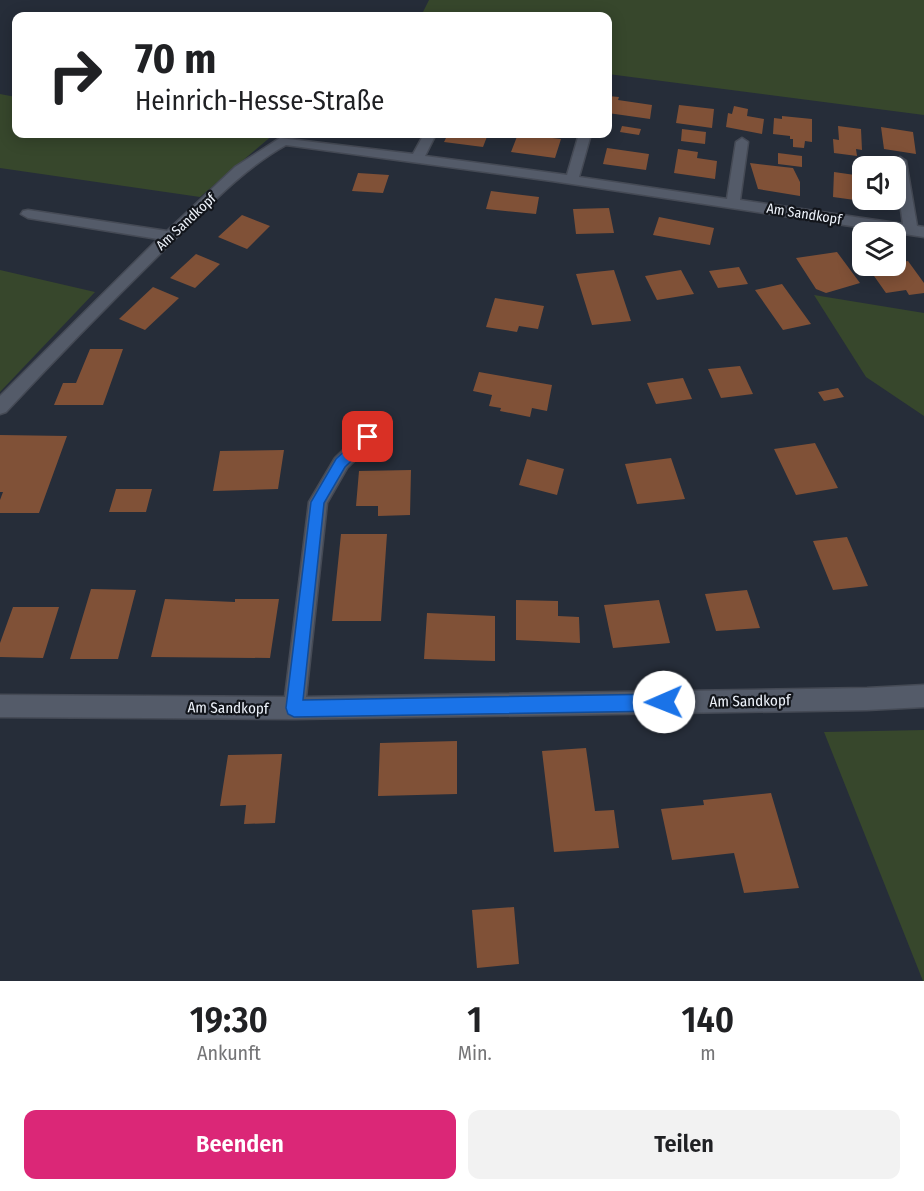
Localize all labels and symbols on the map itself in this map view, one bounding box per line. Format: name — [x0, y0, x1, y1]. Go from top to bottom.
street label: Am Sandkopf — [153, 189, 221, 254]
street label: Am Sandkopf — [765, 200, 844, 229]
pin — [342, 411, 393, 462]
position arrow — [632, 670, 696, 734]
street label: Am Sandkopf — [709, 691, 792, 711]
street label: Am Sandkopf — [187, 698, 270, 718]

